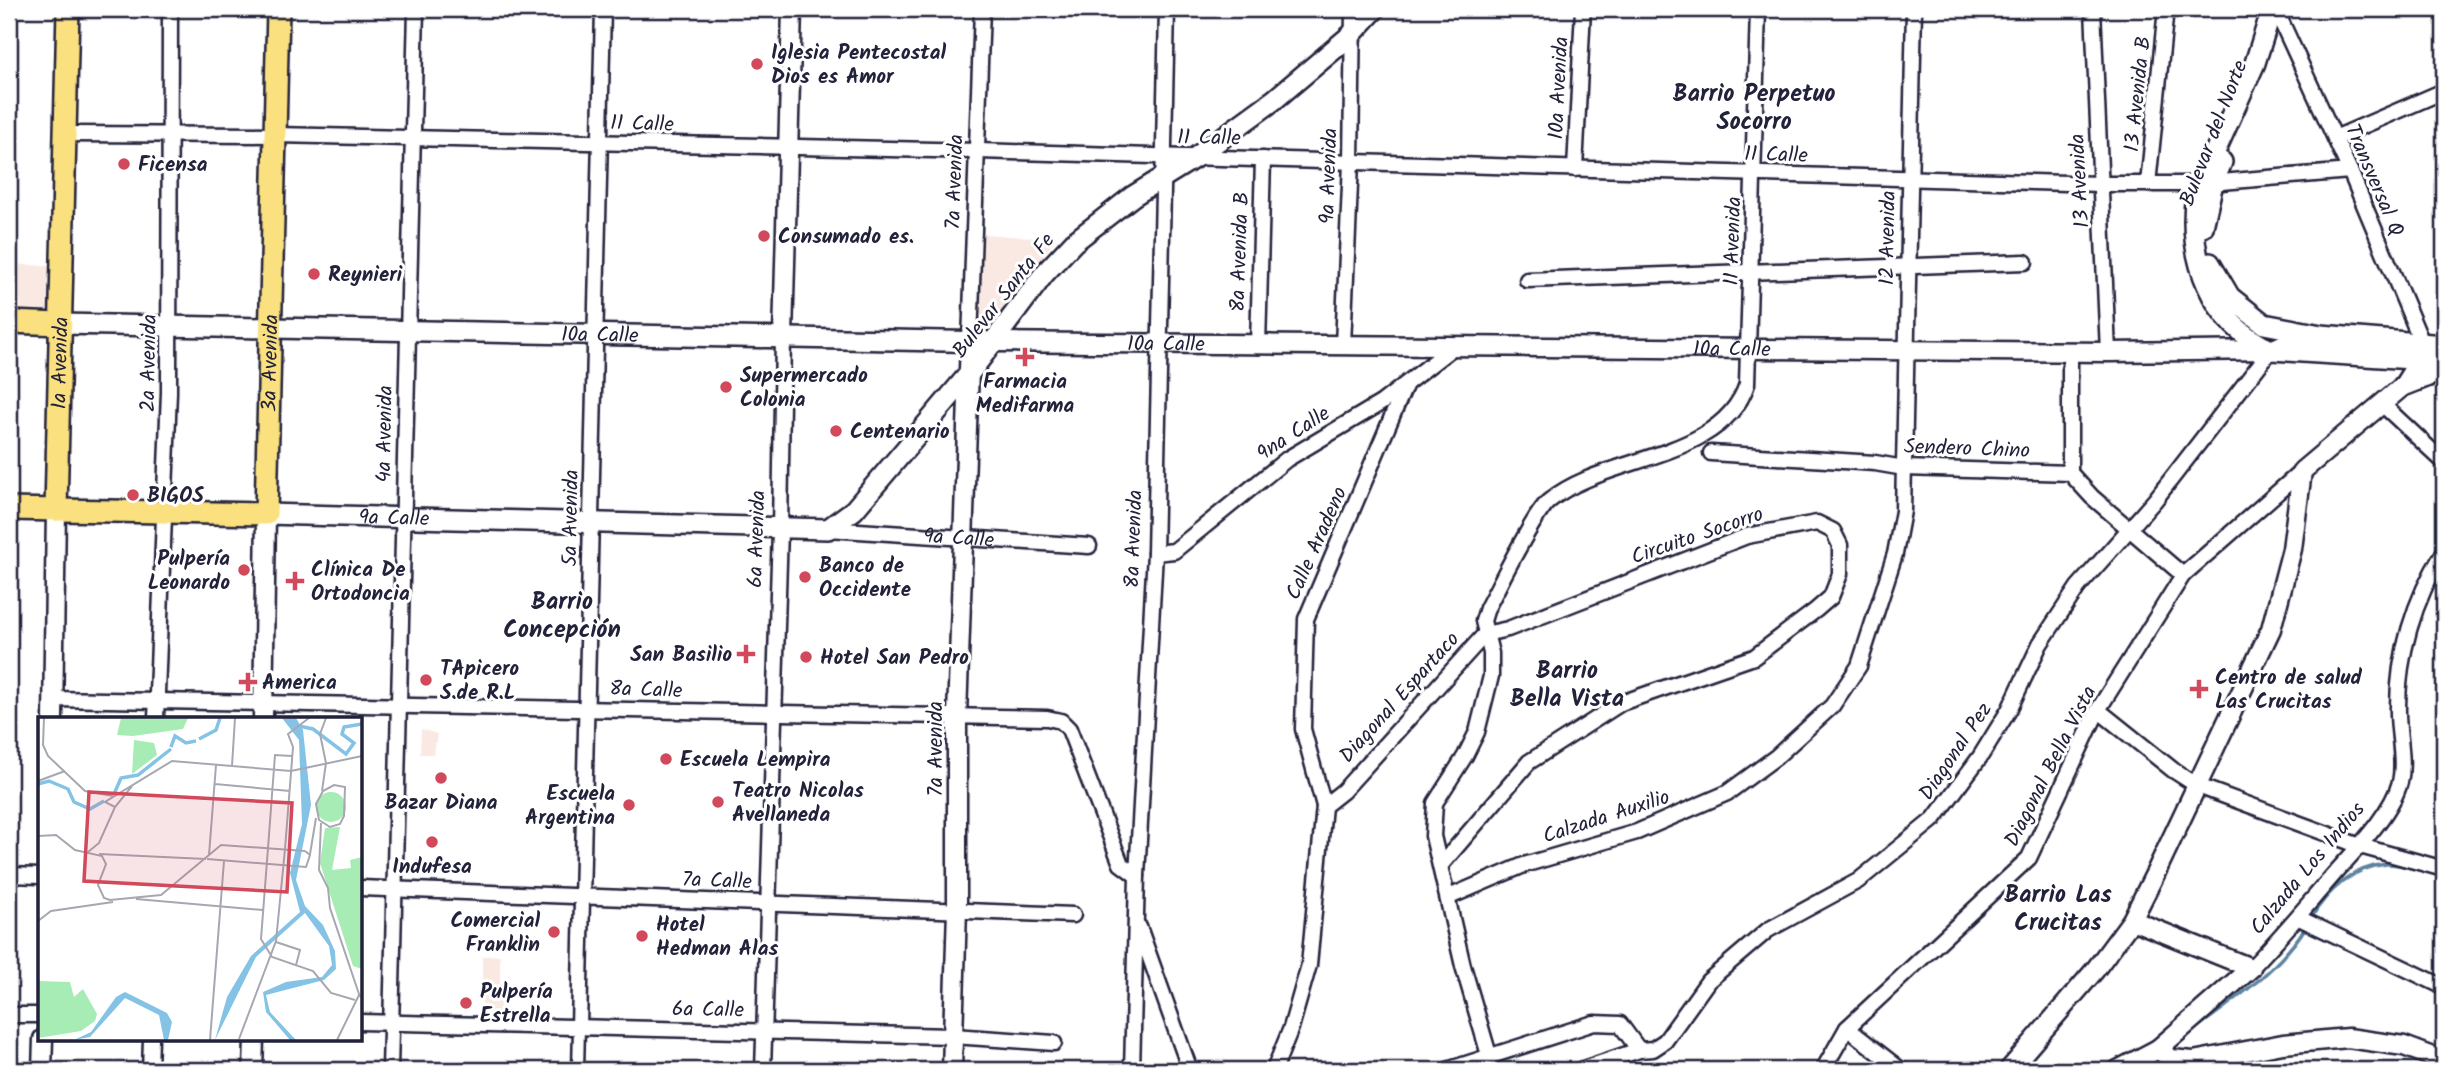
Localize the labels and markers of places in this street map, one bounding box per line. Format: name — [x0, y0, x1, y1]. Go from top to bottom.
place label: Iglesia Pentecostal Dios es Amor — [771, 37, 946, 94]
marker: Iglesia Pentecostal Dios es Amor — [749, 56, 765, 72]
place label: Ficensa — [138, 149, 208, 182]
marker: Ficensa — [116, 156, 132, 172]
place label: Consumado es. — [778, 221, 914, 254]
marker: Consumado es. — [756, 228, 772, 244]
place label: Reynieri — [328, 259, 403, 292]
marker: Reynieri — [306, 266, 322, 282]
marker: Farmacia Medifarma — [1017, 349, 1033, 365]
place label: Supermercado Colonia — [740, 360, 868, 417]
place label: Farmacia Medifarma — [976, 366, 1074, 423]
marker: Supermercado Colonia — [718, 379, 734, 395]
place label: Centenario — [850, 416, 950, 449]
marker: Centenario — [828, 423, 844, 439]
place label: BIGOS — [147, 480, 204, 513]
marker: BIGOS — [125, 487, 141, 503]
place label: Pulpería Leonardo — [148, 543, 230, 600]
place label: Banco de Occidente — [819, 550, 911, 607]
place label: Clínica De Ortodoncia — [311, 554, 410, 611]
marker: Pulpería Leonardo — [236, 562, 252, 578]
marker: Banco de Occidente — [797, 569, 813, 585]
marker: Clínica De Ortodoncia — [285, 571, 305, 591]
place label: San Basilio — [630, 639, 732, 672]
place label: Hotel San Pedro — [820, 642, 969, 675]
marker: San Basilio — [738, 646, 754, 662]
marker: Hotel San Pedro — [798, 649, 814, 665]
place label: TApicero S.de R.L — [440, 653, 520, 710]
place label: Centro de salud Las Crucitas — [2215, 662, 2363, 719]
place label: America — [262, 667, 337, 700]
marker: TApicero S.de R.L — [418, 672, 434, 688]
marker: America — [240, 674, 256, 690]
marker: Centro de salud Las Crucitas — [2189, 679, 2209, 699]
place label: Escuela Lempira — [680, 744, 831, 777]
marker: Escuela Lempira — [658, 751, 674, 767]
marker: Bazar Diana — [433, 770, 449, 786]
place label: Teatro Nicolas Avellaneda — [732, 775, 864, 832]
place label: Escuela Argentina — [525, 778, 615, 835]
place label: Bazar Diana — [385, 787, 498, 820]
marker: Teatro Nicolas Avellaneda — [710, 794, 726, 810]
marker: Escuela Argentina — [621, 797, 637, 813]
marker: Indufesa — [424, 834, 440, 850]
place label: Indufesa — [392, 851, 472, 884]
place label: Comercial Franklin — [450, 905, 540, 962]
place label: Hotel Hedman Alas — [656, 909, 778, 966]
marker: Comercial Franklin — [546, 924, 562, 940]
marker: Hotel Hedman Alas — [634, 928, 650, 944]
place label: Pulpería Estrella — [480, 976, 553, 1033]
marker: Pulpería Estrella — [458, 995, 474, 1011]

